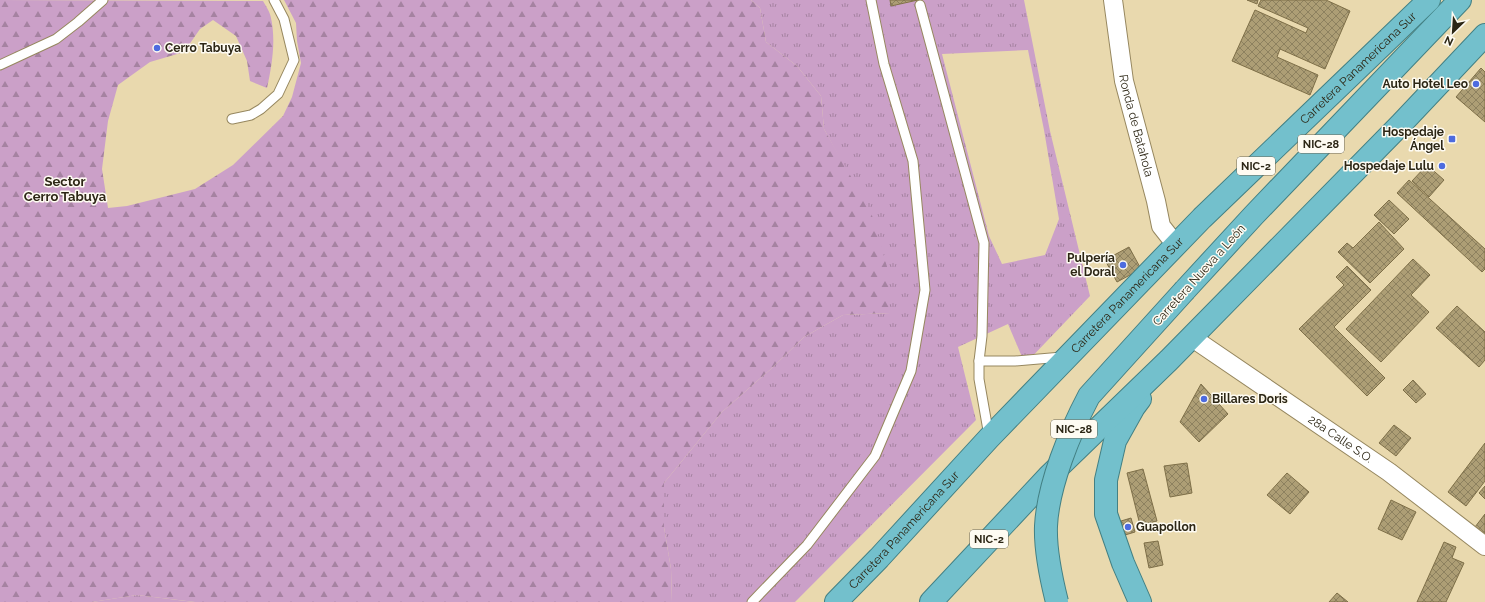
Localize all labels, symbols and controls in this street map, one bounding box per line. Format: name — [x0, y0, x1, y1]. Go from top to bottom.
street label: Carretera Panamericana Sur — [1297, 9, 1420, 127]
north arrow — [1433, 12, 1473, 52]
text: N — [1442, 33, 1456, 48]
place label: Cerro Tabuya — [165, 41, 241, 55]
marker: Cerro Tabuya — [152, 43, 162, 53]
street label: Ronda de Batahola — [1116, 74, 1156, 178]
place label: Auto Hotel Leo — [1382, 77, 1468, 91]
marker: Auto Hotel Leo — [1471, 79, 1481, 89]
place label: Hospedaje Ángel — [1382, 125, 1444, 153]
marker: Hospedaje Ángel — [1447, 134, 1457, 144]
road number: NIC-28 — [1298, 135, 1344, 153]
road number: NIC-2 — [1237, 157, 1275, 175]
place label: Hospedaje Lulu — [1344, 159, 1434, 173]
marker: Hospedaje Lulu — [1437, 161, 1447, 171]
district label: Sector Cerro Tabuya — [24, 174, 107, 204]
street label: Carretera Nueva a León — [1150, 221, 1248, 329]
street label: Carretera Panamericana Sur — [1068, 234, 1187, 356]
place label: Pulpería el Doral — [1067, 251, 1115, 279]
marker: Pulpería el Doral — [1118, 260, 1128, 270]
place label: Billares Doris — [1212, 392, 1288, 406]
marker: Billares Doris — [1199, 394, 1209, 404]
street label: 28a Calle S.O. — [1306, 412, 1375, 466]
road number: NIC-28 — [1051, 420, 1097, 438]
street label: Carretera Panamericana Sur — [846, 468, 963, 592]
place label: Guapollon — [1136, 520, 1196, 534]
marker: Guapollon — [1123, 522, 1133, 532]
road number: NIC-2 — [970, 530, 1008, 548]

